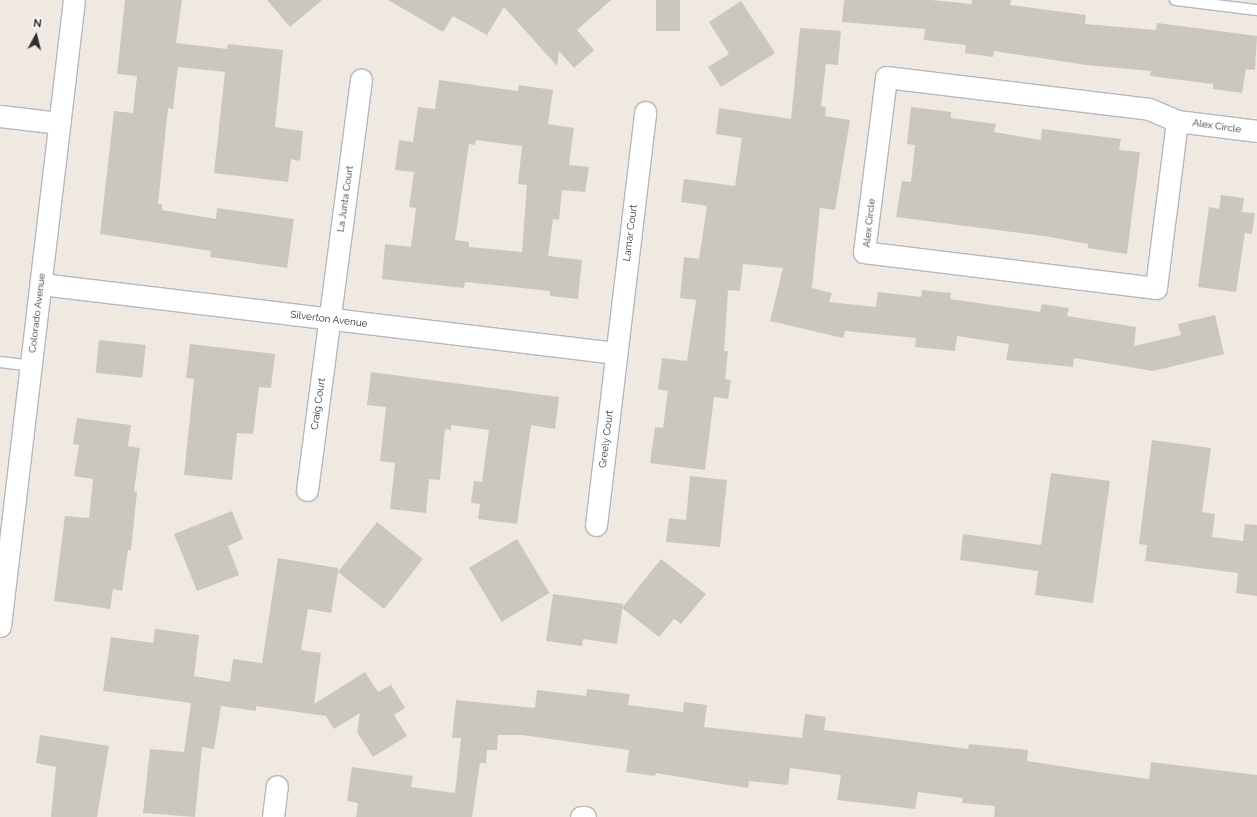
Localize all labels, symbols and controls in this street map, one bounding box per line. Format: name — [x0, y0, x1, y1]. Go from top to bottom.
north arrow — [16, 16, 56, 56]
text: N — [33, 17, 42, 31]
street label: Alex Circle — [1192, 117, 1242, 135]
street label: La Junta Court — [334, 165, 356, 233]
street label: Alex Circle — [860, 198, 878, 248]
street label: Lamar Court — [621, 204, 639, 262]
street label: Colorado Avenue — [26, 272, 48, 354]
street label: Silverton Avenue — [290, 308, 368, 330]
street label: Craig Court — [308, 377, 328, 431]
street label: Greely Court — [596, 409, 616, 469]

